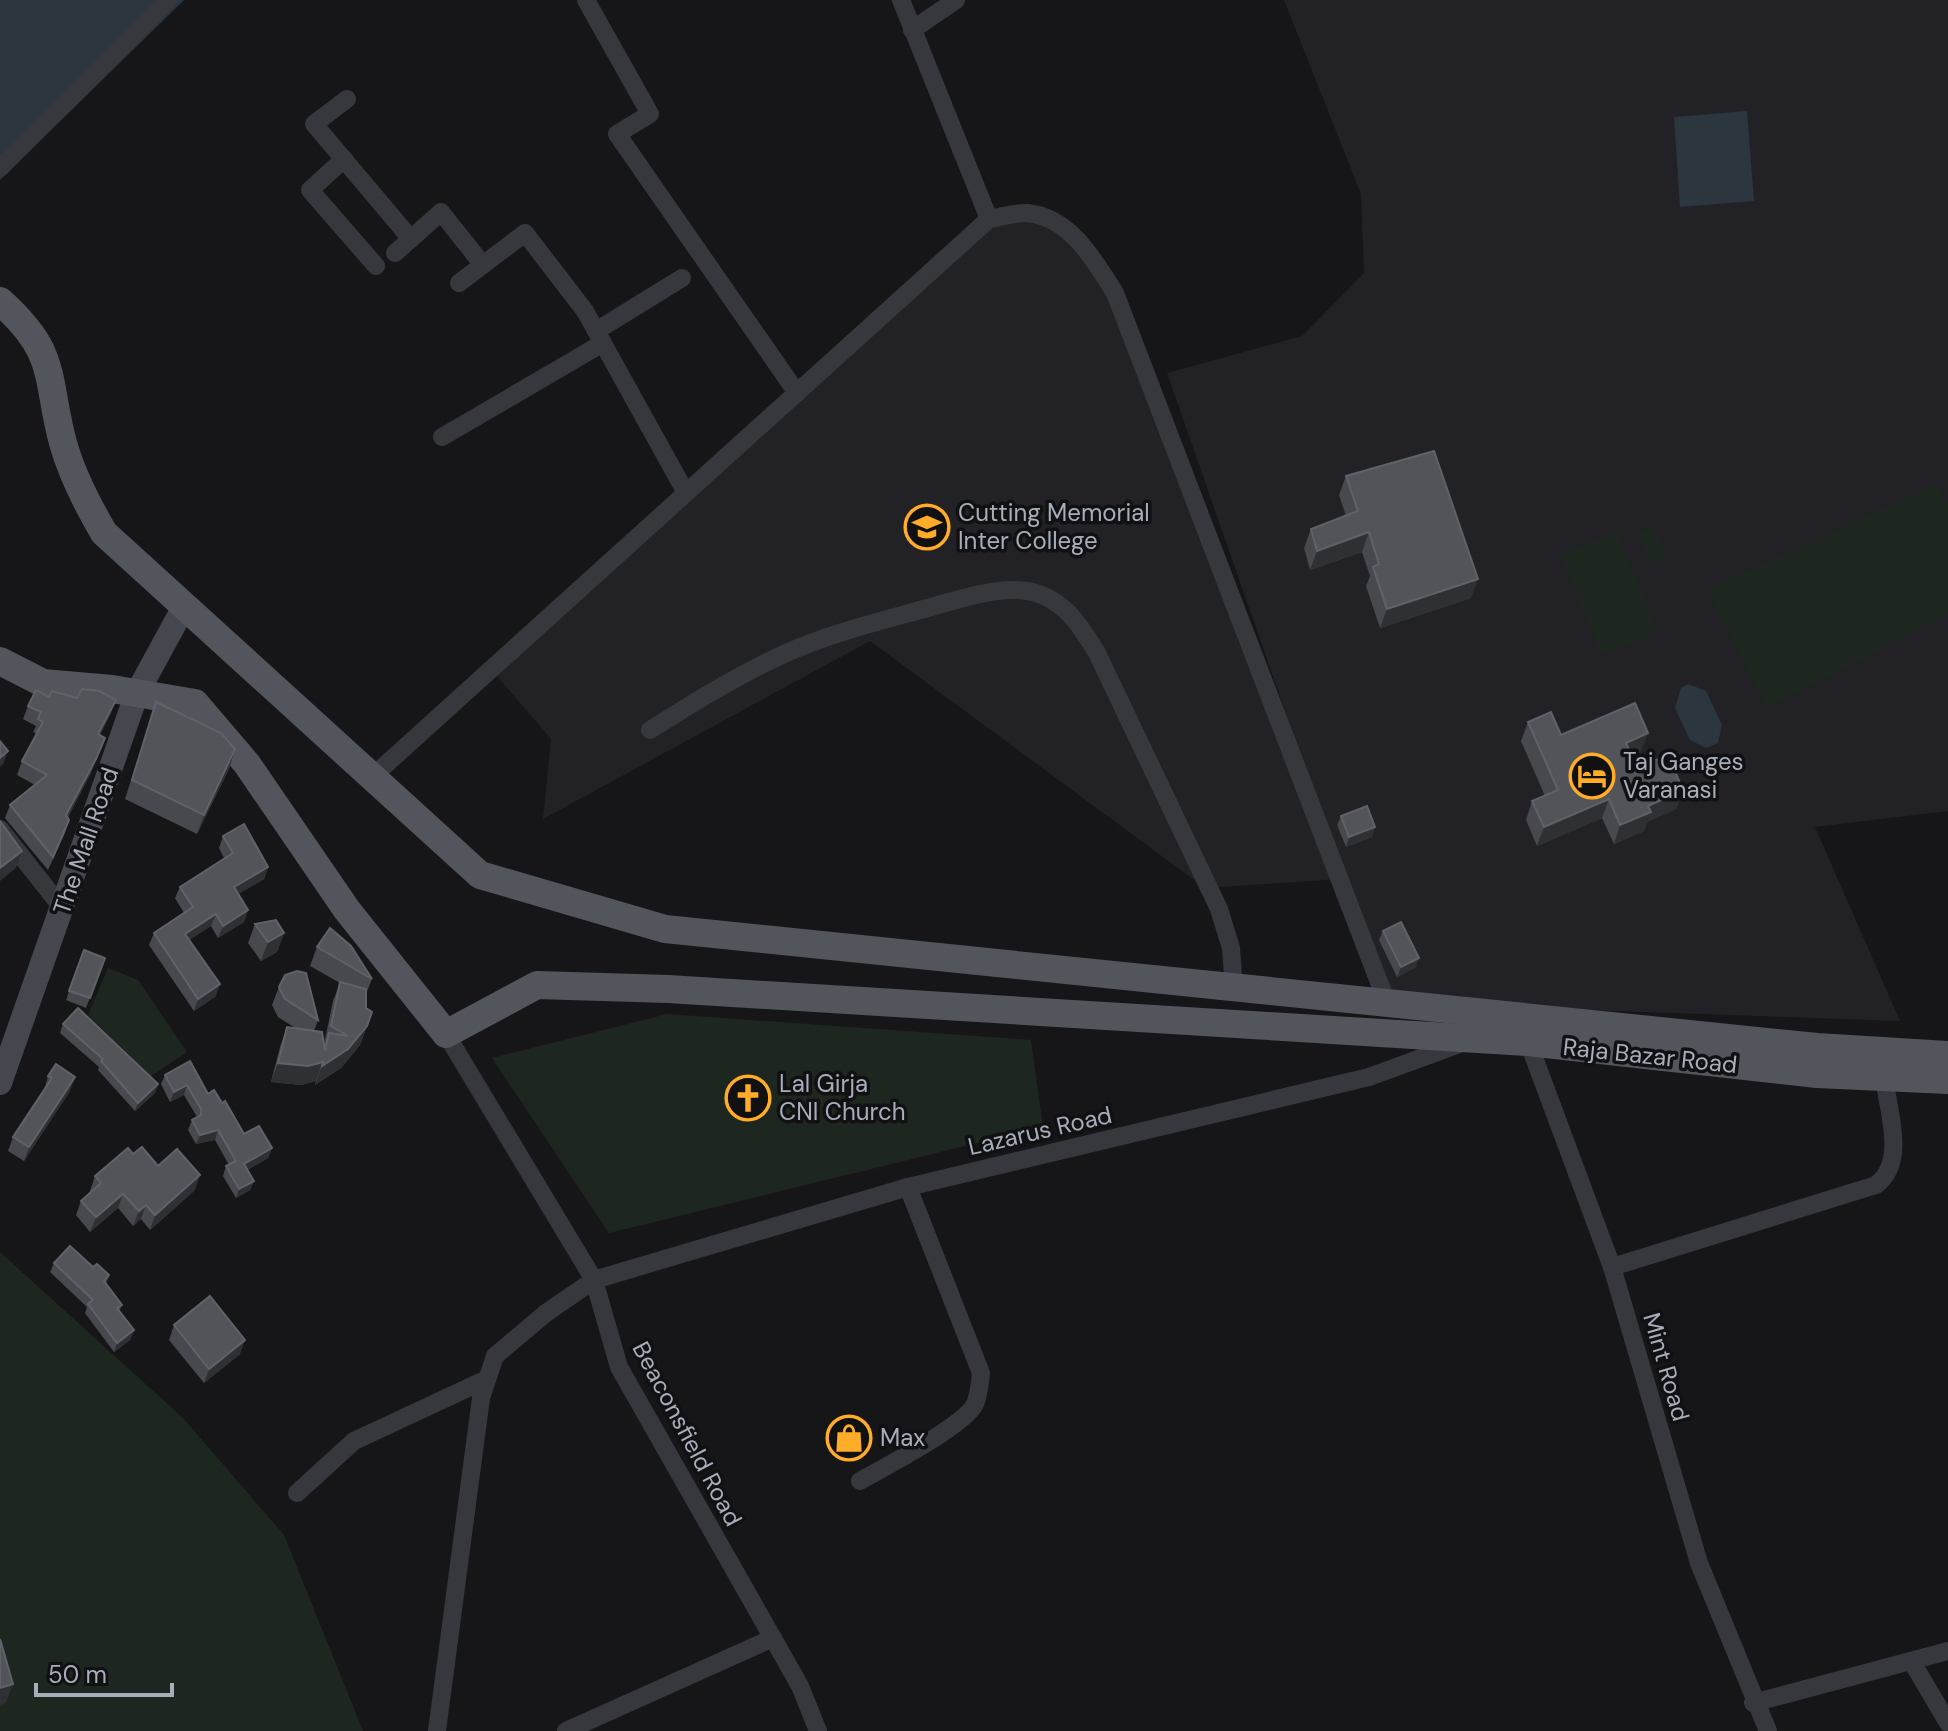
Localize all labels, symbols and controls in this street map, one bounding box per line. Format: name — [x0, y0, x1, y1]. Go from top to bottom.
place label: Cutting Memorial Inter College — [958, 497, 1150, 556]
school or university icon: Cutting Memorial Inter College — [903, 503, 951, 551]
place label: Taj Ganges Varanasi — [1623, 746, 1744, 805]
hotel icon: Taj Ganges Varanasi — [1568, 752, 1616, 800]
street label: The Mall Road — [46, 763, 125, 918]
street label: Raja Bazar Road — [1561, 1031, 1739, 1080]
place label: Lal Girja CNI Church — [779, 1068, 906, 1127]
church icon: Lal Girja CNI Church — [724, 1074, 772, 1122]
street label: Lazarus Road — [965, 1099, 1115, 1162]
street label: Mint Road — [1636, 1309, 1697, 1425]
street label: Beaconsfield Road — [626, 1336, 749, 1531]
shop icon: Max — [825, 1414, 873, 1462]
place label: Max — [880, 1422, 925, 1453]
scale bar — [36, 1647, 172, 1697]
text: 50 m — [48, 1659, 107, 1690]

